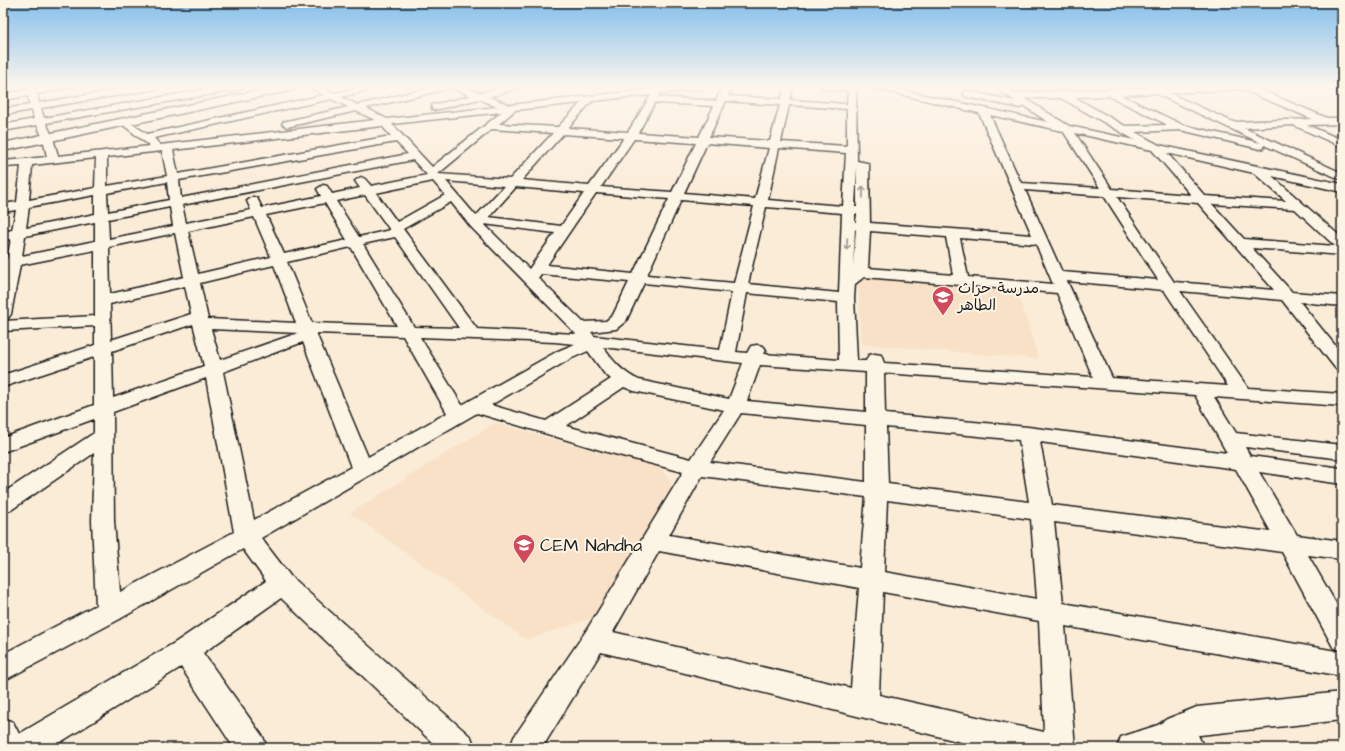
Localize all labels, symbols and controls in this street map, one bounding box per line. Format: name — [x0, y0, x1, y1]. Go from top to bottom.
one-way arrow — [859, 186, 867, 199]
one-way arrow — [844, 237, 851, 250]
place label: مدرسة حراث الطاهر — [956, 278, 1039, 316]
school or university icon: مدرسة حراث الطاهر — [930, 284, 956, 317]
school or university icon: CEM Nahdha — [511, 532, 537, 565]
place label: CEM Nahdha — [540, 533, 642, 558]

